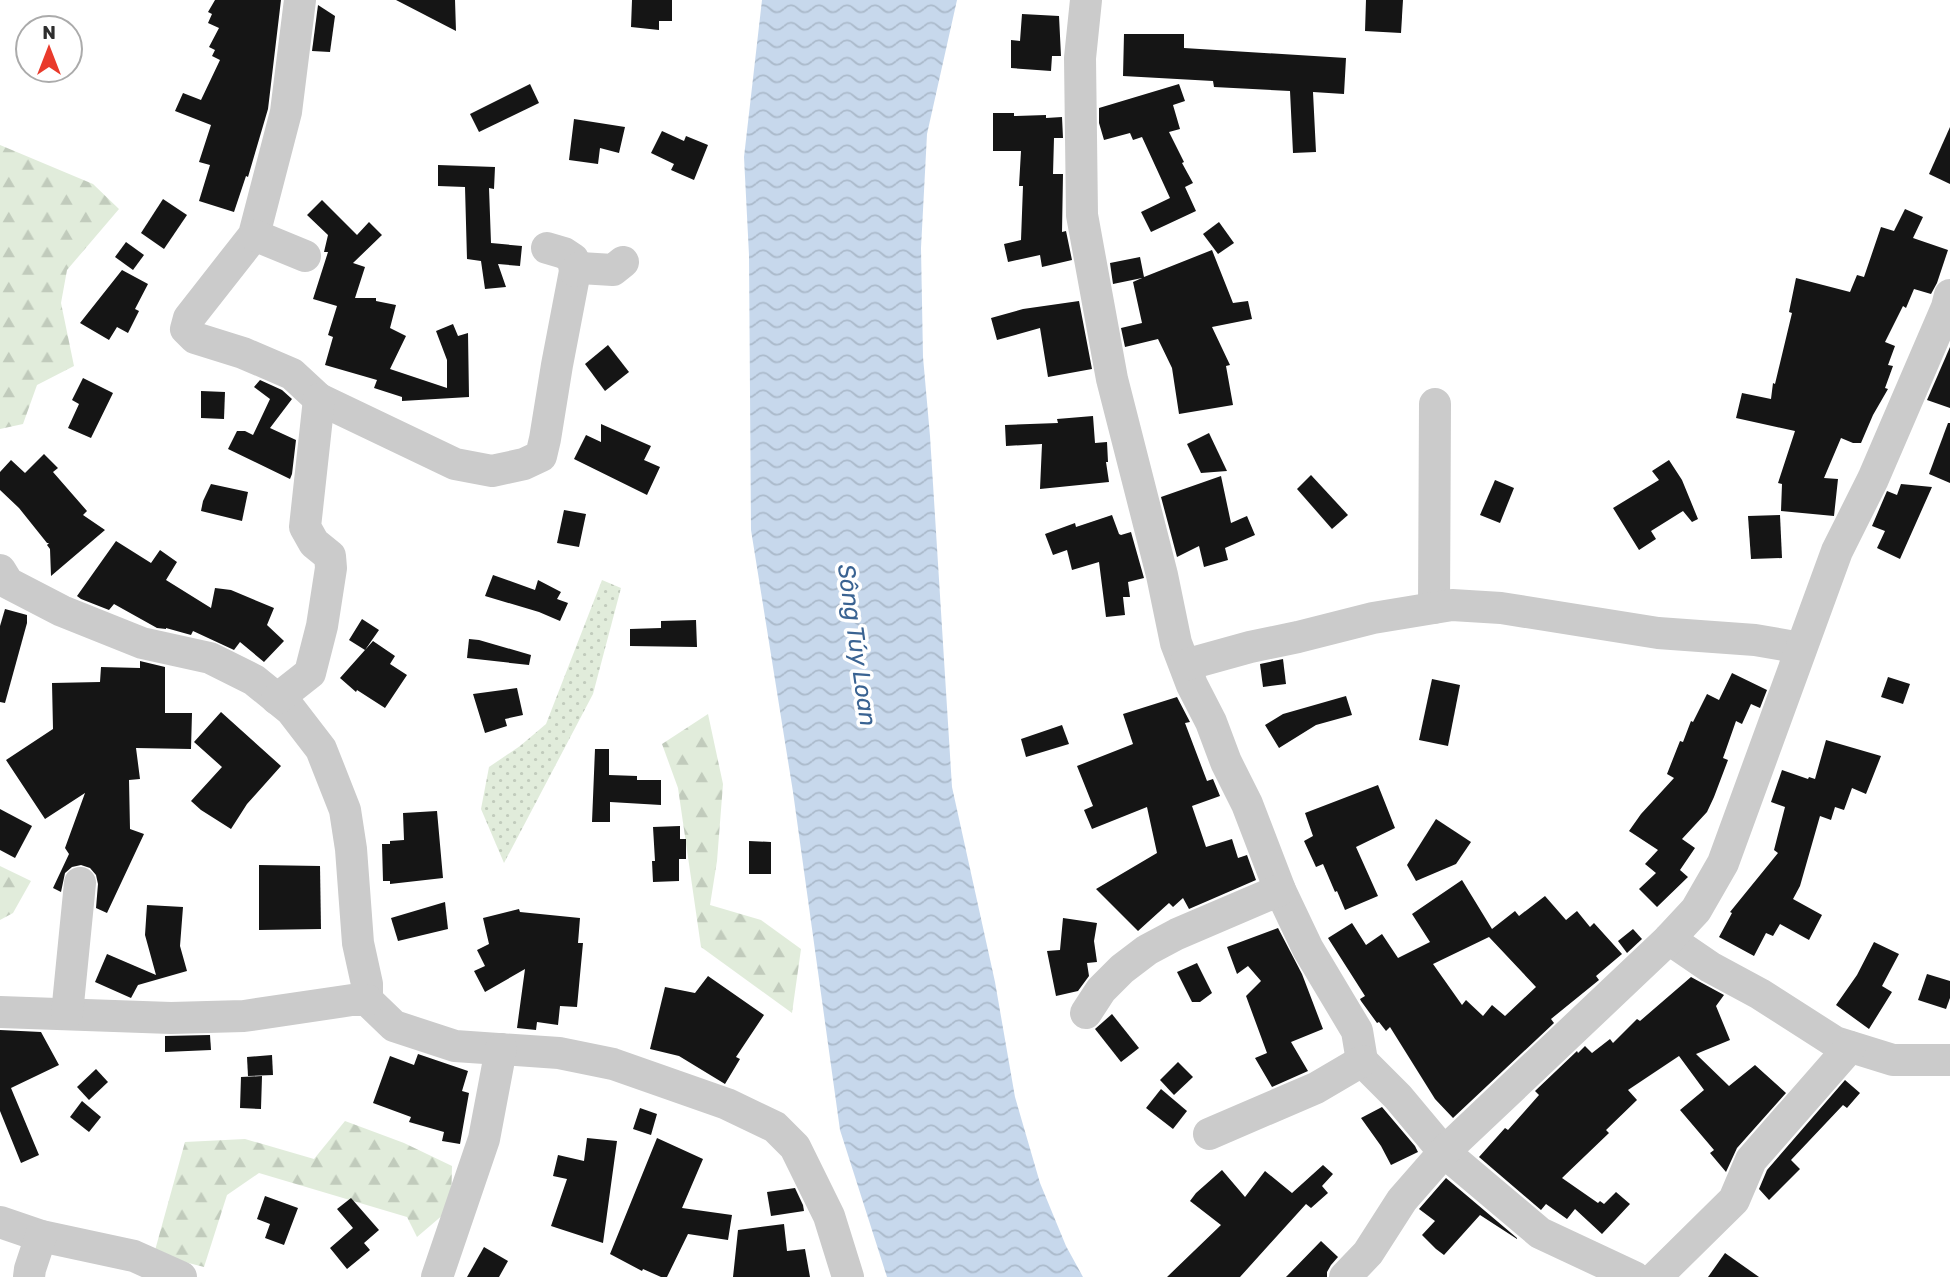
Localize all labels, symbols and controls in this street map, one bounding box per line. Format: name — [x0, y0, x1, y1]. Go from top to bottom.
north arrow — [14, 14, 84, 84]
text: N — [42, 21, 56, 44]
water label: Sông Túy Loan — [832, 562, 882, 728]

